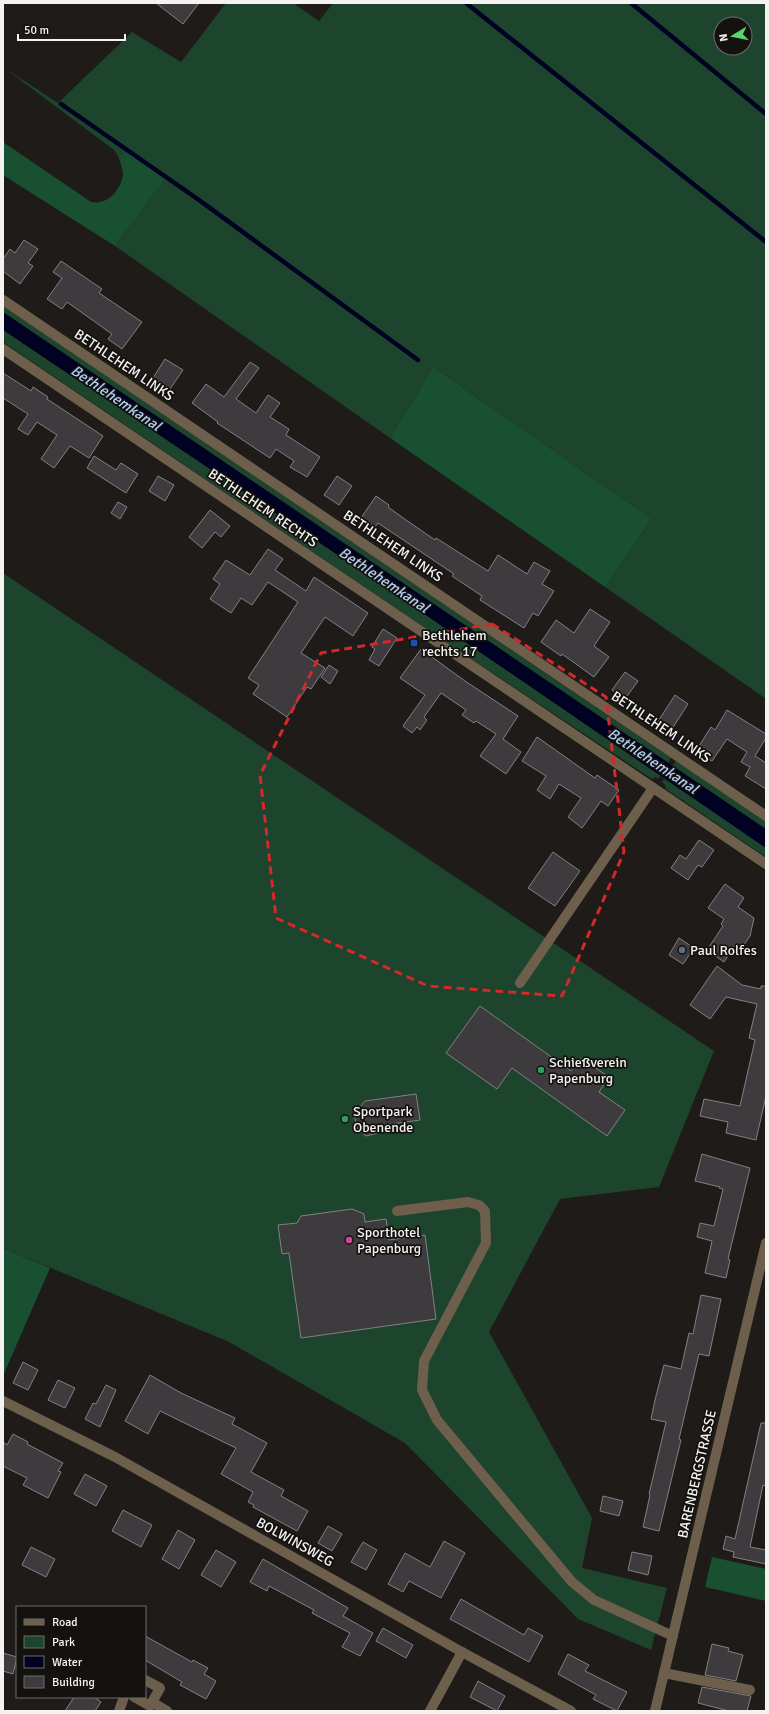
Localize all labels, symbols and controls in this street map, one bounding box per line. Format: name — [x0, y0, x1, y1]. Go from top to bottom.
scale bar — [18, 16, 125, 42]
north arrow — [713, 16, 753, 56]
text: 50 m — [24, 23, 49, 38]
text: N — [717, 33, 731, 43]
street label: BETHLEHEM LINKS — [71, 325, 177, 405]
water label: Bethlehemkanal — [68, 361, 166, 436]
street label: BETHLEHEM RECHTS — [205, 465, 321, 551]
street label: BETHLEHEM LINKS — [340, 506, 446, 586]
water label: Bethlehemkanal — [336, 543, 434, 618]
place label: Bethlehem rechts 17 — [422, 627, 487, 660]
marker: Bethlehem rechts 17 — [409, 638, 419, 648]
street label: BETHLEHEM LINKS — [608, 687, 714, 767]
water label: Bethlehemkanal — [605, 724, 703, 799]
place label: Paul Rolfes — [690, 942, 757, 959]
marker: Paul Rolfes — [677, 945, 687, 955]
place label: Schießverein Papenburg — [549, 1054, 627, 1087]
marker: Schießverein Papenburg — [536, 1065, 546, 1075]
place label: Sportpark Obenende — [353, 1103, 413, 1136]
marker: Sportpark Obenende — [340, 1114, 350, 1124]
place label: Sporthotel Papenburg — [357, 1224, 421, 1257]
marker: Sporthotel Papenburg — [344, 1235, 354, 1245]
street label: BARENBERGSTRASSE — [674, 1408, 720, 1540]
street label: BOLWINSWEG — [253, 1514, 337, 1570]
legend — [16, 1606, 146, 1698]
text: Road — [52, 1615, 78, 1630]
text: Park — [52, 1635, 75, 1650]
text: Water — [52, 1655, 83, 1670]
text: Building — [52, 1675, 95, 1690]

